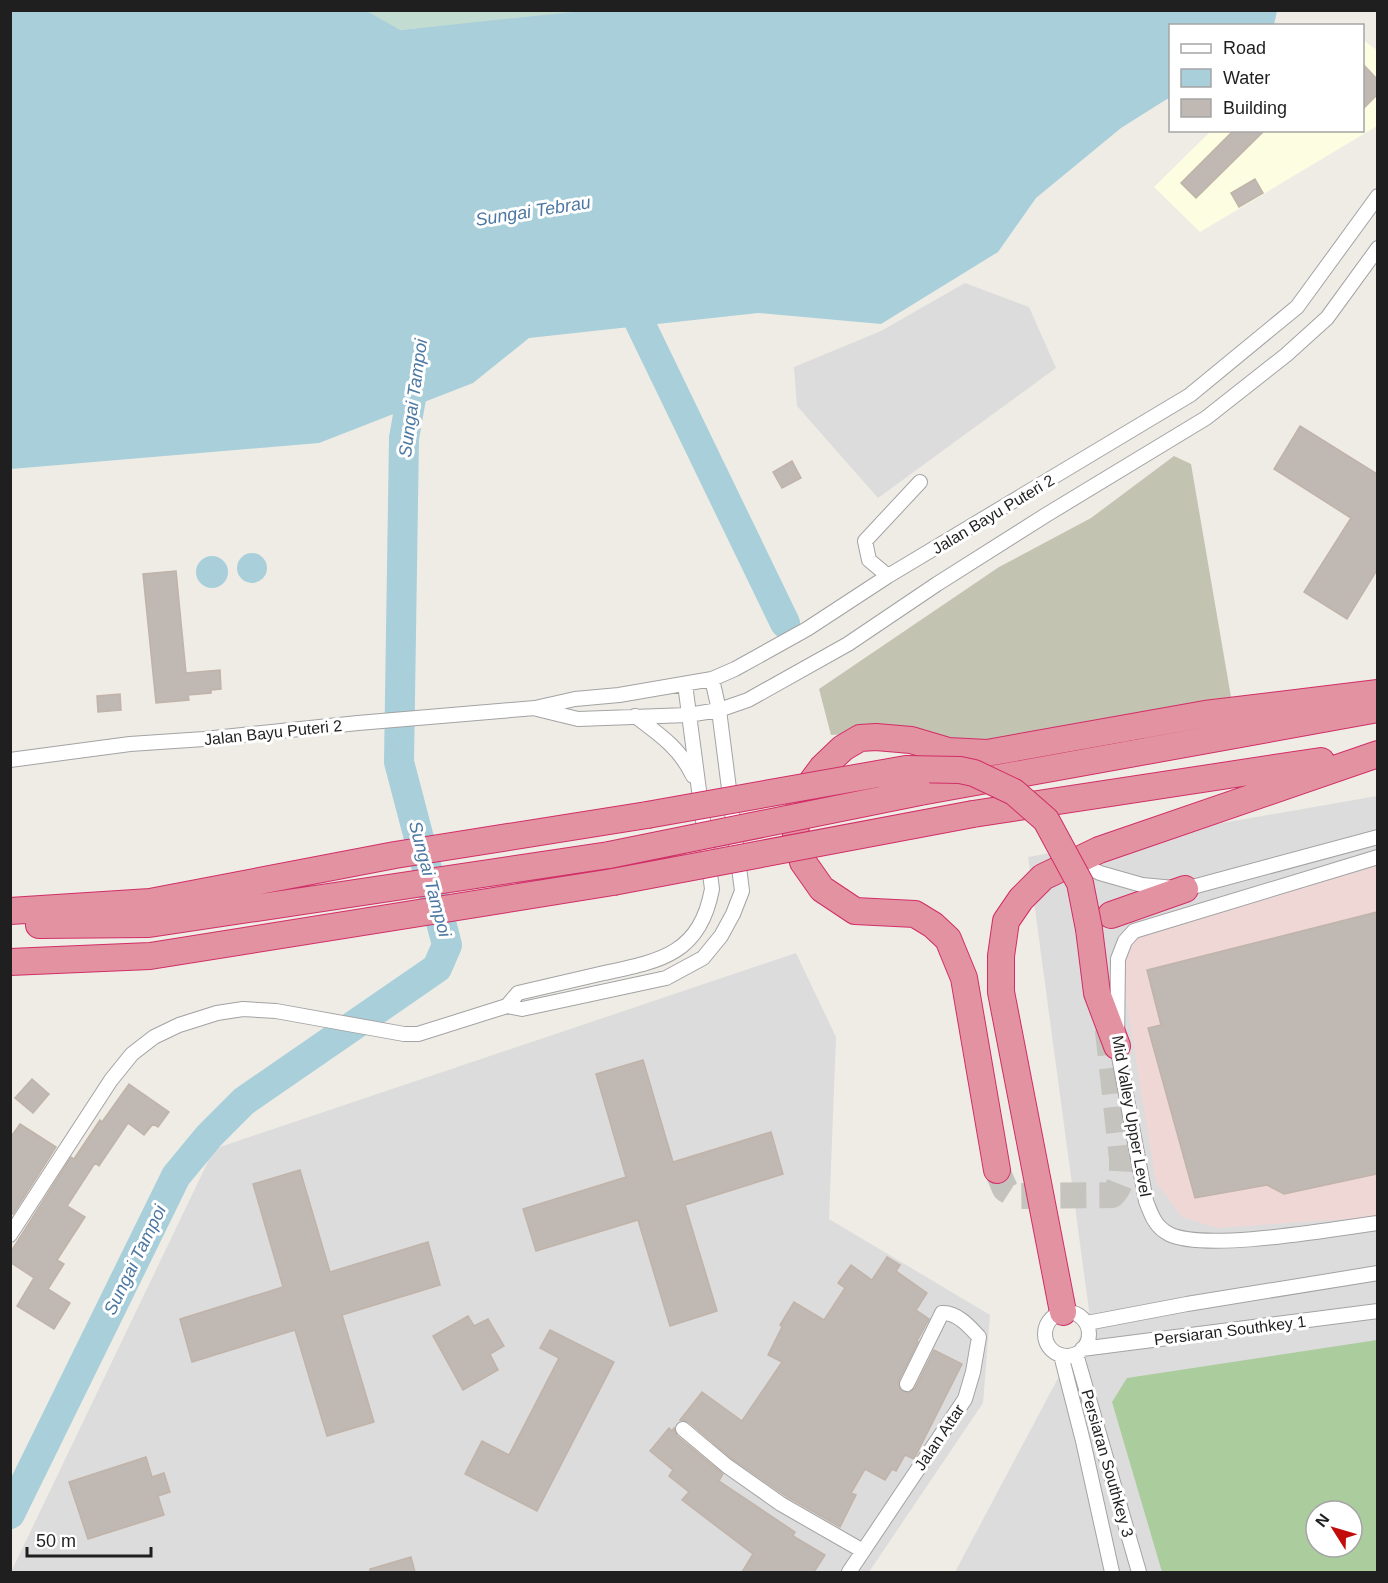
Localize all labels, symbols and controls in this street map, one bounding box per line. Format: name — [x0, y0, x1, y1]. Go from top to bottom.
legend — [1169, 24, 1364, 132]
text: Road — [1223, 38, 1266, 58]
text: Water — [1223, 68, 1270, 88]
text: Building — [1223, 98, 1287, 118]
water label: Sungai Tebrau — [474, 192, 592, 230]
water label: Sungai Tampoi — [395, 336, 431, 459]
street label: Jalan Bayu Puteri 2 — [929, 471, 1057, 557]
street label: Jalan Bayu Puteri 2 — [203, 717, 343, 748]
water label: Sungai Tampoi — [405, 819, 455, 940]
street label: Mid Valley Upper Level — [1109, 1034, 1154, 1198]
water label: Sungai Tampoi — [100, 1201, 171, 1318]
street label: Persiaran Southkey 1 — [1153, 1313, 1307, 1348]
street label: Persiaran Southkey 3 — [1078, 1387, 1137, 1539]
street label: Jalan Attar — [911, 1401, 968, 1473]
north arrow — [1304, 1499, 1364, 1559]
text: N — [1312, 1511, 1333, 1530]
scale bar — [27, 1520, 152, 1558]
text: 50 m — [36, 1531, 76, 1551]

